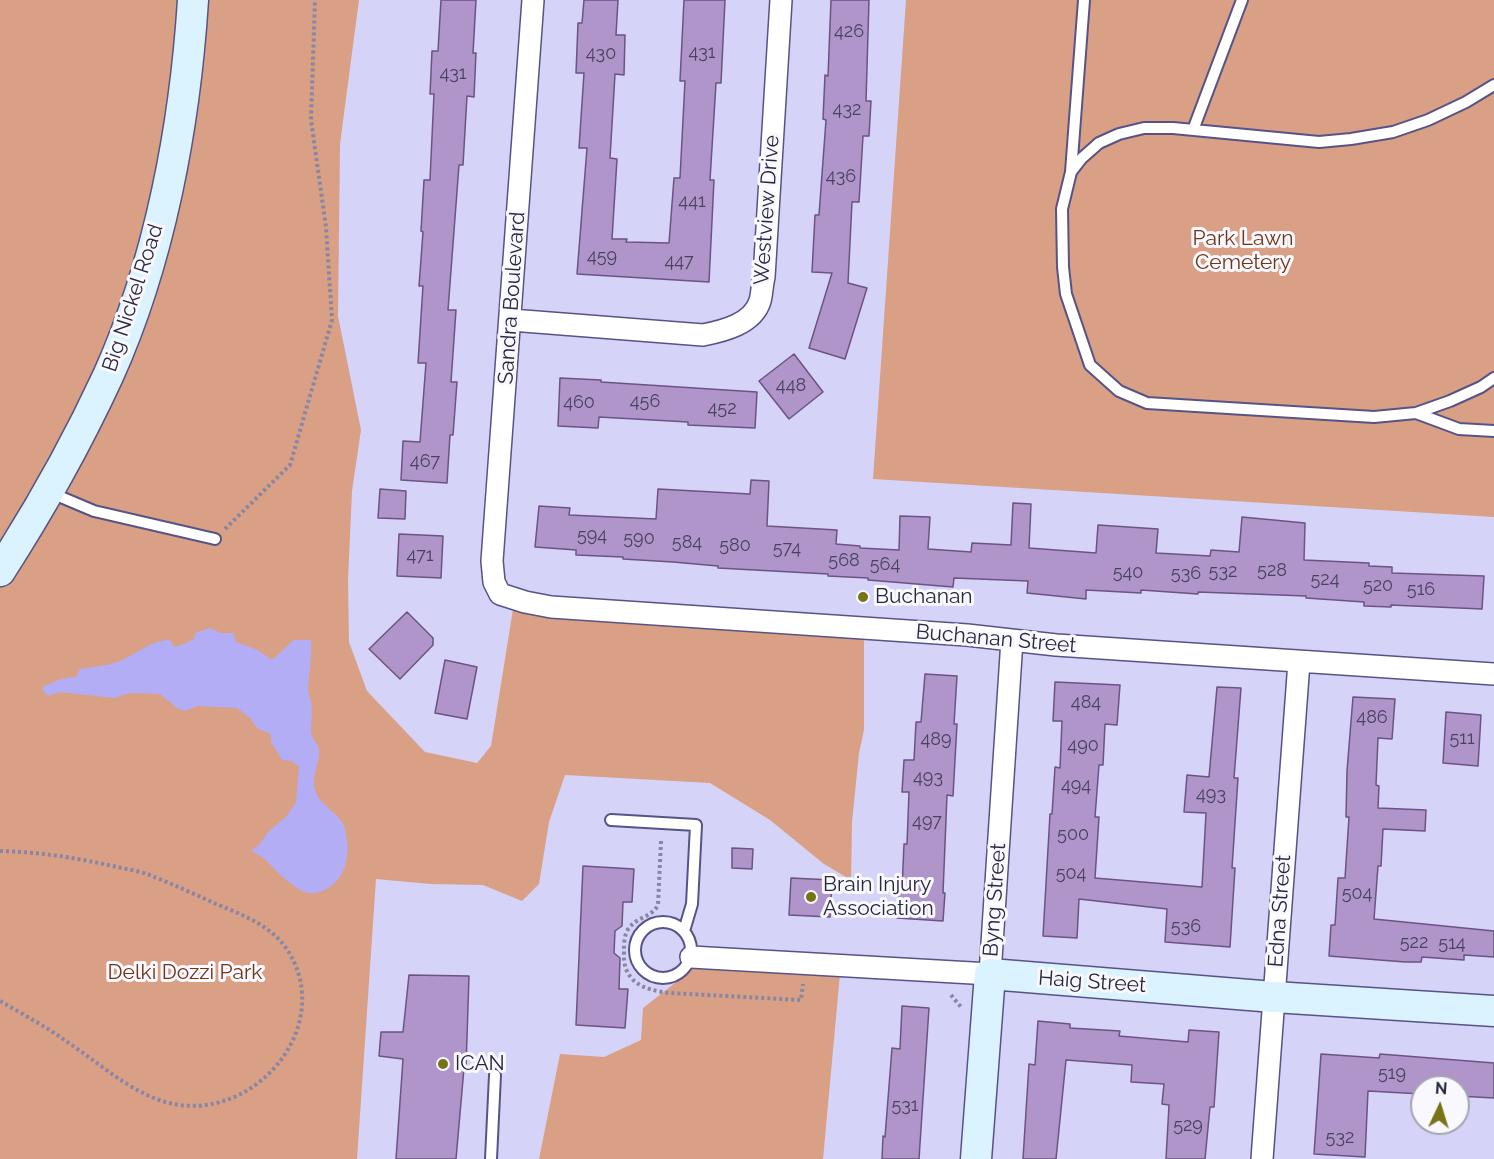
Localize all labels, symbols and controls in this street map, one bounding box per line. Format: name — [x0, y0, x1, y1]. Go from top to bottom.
house number: 426 — [834, 21, 864, 43]
house number: 431 — [688, 42, 716, 64]
house number: 430 — [586, 43, 616, 65]
house number: 431 — [439, 63, 467, 85]
house number: 432 — [833, 99, 861, 121]
street label: Westview Drive — [749, 134, 785, 286]
house number: 436 — [826, 166, 856, 188]
house number: 441 — [678, 191, 706, 213]
street label: Sandra Boulevard — [493, 211, 531, 385]
street label: Big Nickel Road — [97, 221, 169, 375]
park label: Park Lawn Cemetery — [1193, 226, 1293, 276]
house number: 459 — [587, 246, 617, 268]
house number: 447 — [664, 251, 694, 273]
house number: 448 — [776, 375, 806, 397]
house number: 456 — [630, 391, 660, 413]
house number: 460 — [563, 392, 595, 414]
house number: 452 — [707, 398, 737, 420]
house number: 467 — [410, 451, 440, 473]
house number: 594 — [577, 525, 607, 547]
house number: 590 — [623, 528, 655, 550]
house number: 584 — [672, 532, 702, 554]
house number: 580 — [719, 535, 751, 557]
house number: 574 — [773, 538, 801, 560]
house number: 471 — [406, 545, 434, 567]
house number: 568 — [828, 550, 860, 572]
house number: 564 — [870, 554, 900, 576]
house number: 528 — [1257, 560, 1287, 582]
house number: 532 — [1209, 561, 1237, 583]
house number: 540 — [1113, 562, 1143, 584]
house number: 536 — [1171, 563, 1201, 585]
house number: 524 — [1310, 569, 1340, 591]
house number: 520 — [1363, 575, 1393, 597]
house number: 516 — [1407, 579, 1435, 601]
place label: Buchanan — [875, 584, 973, 610]
marker: Buchanan — [856, 590, 870, 604]
street label: Buchanan Street — [915, 619, 1077, 659]
house number: 484 — [1071, 692, 1101, 714]
house number: 486 — [1356, 707, 1388, 729]
house number: 511 — [1449, 728, 1475, 750]
house number: 489 — [920, 729, 952, 751]
house number: 490 — [1067, 735, 1099, 757]
house number: 493 — [913, 767, 943, 789]
house number: 494 — [1061, 775, 1091, 797]
house number: 493 — [1196, 784, 1226, 806]
house number: 497 — [912, 811, 942, 833]
house number: 500 — [1057, 824, 1089, 846]
street label: Byng Street — [978, 842, 1012, 958]
street label: Edna Street — [1263, 854, 1297, 968]
house number: 504 — [1056, 863, 1086, 885]
place label: Brain Injury Association — [823, 872, 934, 922]
house number: 504 — [1342, 883, 1372, 905]
marker: Brain Injury Association — [804, 890, 818, 904]
house number: 536 — [1171, 916, 1201, 938]
house number: 522 — [1400, 932, 1428, 954]
house number: 514 — [1438, 933, 1466, 955]
park label: Delki Dozzi Park — [108, 960, 262, 986]
street label: Haig Street — [1037, 966, 1147, 998]
place label: ICAN — [455, 1051, 505, 1077]
marker: ICAN — [436, 1057, 450, 1071]
house number: 519 — [1378, 1063, 1406, 1085]
north arrow — [1410, 1075, 1470, 1135]
text: N — [1434, 1079, 1448, 1098]
house number: 531 — [891, 1095, 919, 1117]
house number: 529 — [1173, 1115, 1203, 1137]
house number: 532 — [1326, 1127, 1354, 1149]

